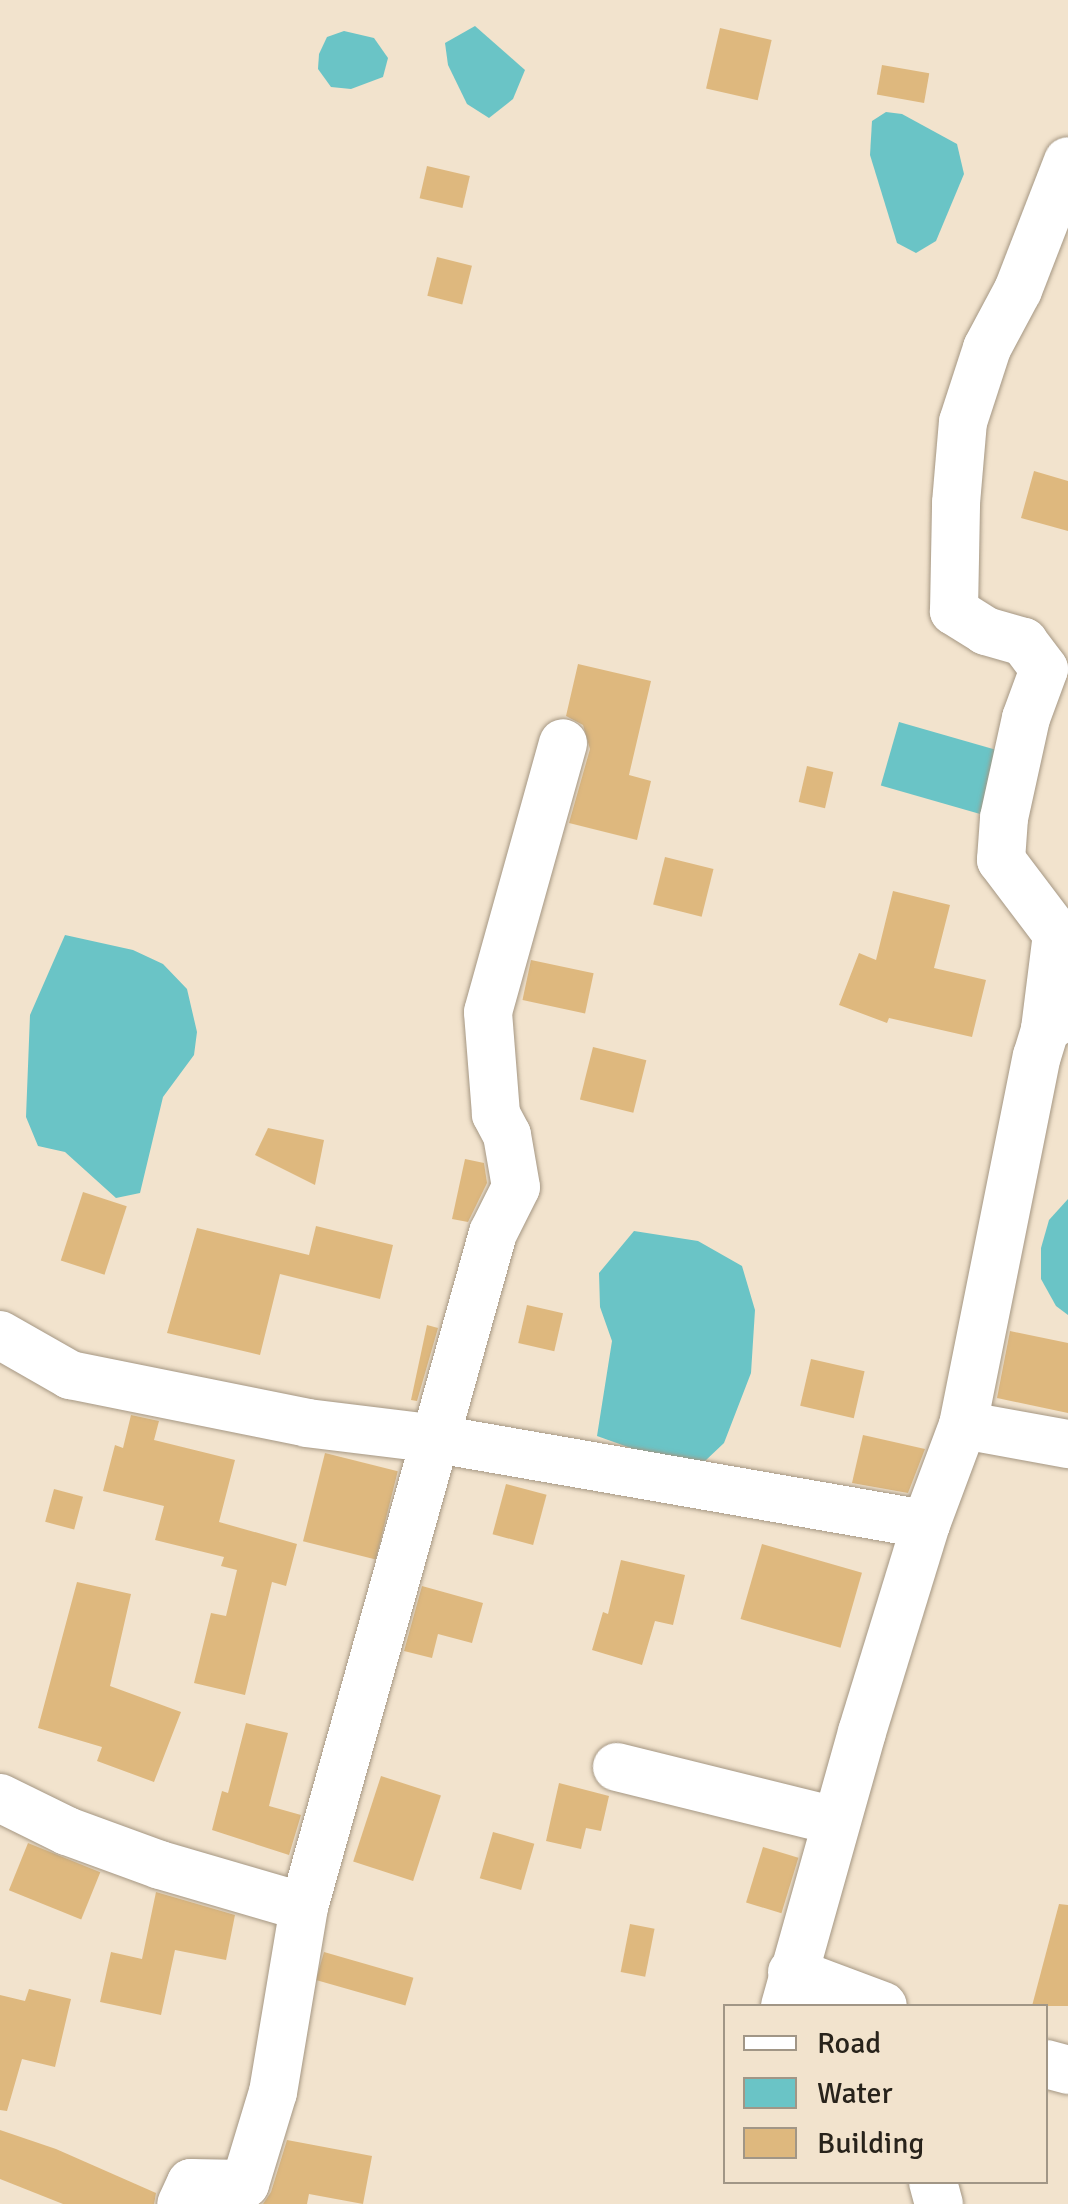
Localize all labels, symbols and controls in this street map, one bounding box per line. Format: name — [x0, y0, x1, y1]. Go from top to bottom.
legend — [723, 2004, 1048, 2184]
text: Road — [817, 2025, 881, 2062]
text: Water — [817, 2075, 893, 2112]
text: Building — [817, 2125, 924, 2162]

